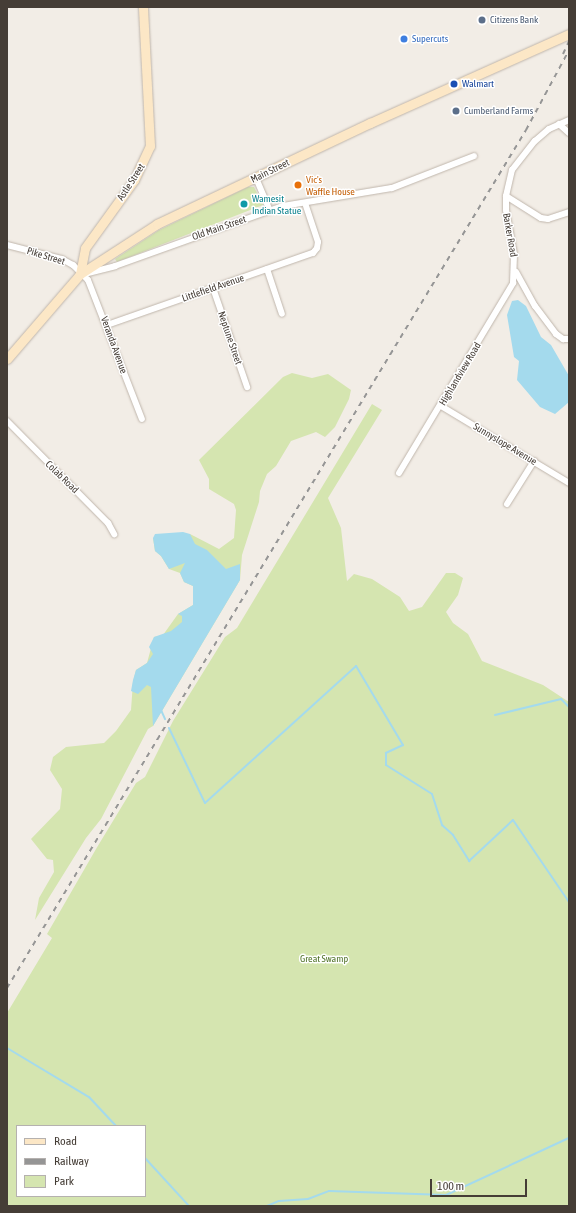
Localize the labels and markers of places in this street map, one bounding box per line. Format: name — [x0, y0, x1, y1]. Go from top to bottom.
place label: Citizens Bank — [490, 14, 538, 26]
marker: Citizens Bank — [477, 15, 487, 25]
place label: Supercuts — [412, 33, 448, 45]
marker: Supercuts — [399, 34, 409, 44]
place label: Walmart — [462, 78, 494, 90]
marker: Walmart — [449, 79, 459, 89]
place label: Cumberland Farms — [464, 105, 533, 117]
marker: Cumberland Farms — [451, 106, 461, 116]
place label: Vic's Waffle House — [306, 173, 355, 196]
marker: Vic's Waffle House — [293, 180, 303, 190]
place label: Wamesit Indian Statue — [252, 192, 301, 216]
marker: Wamesit Indian Statue — [239, 199, 249, 209]

